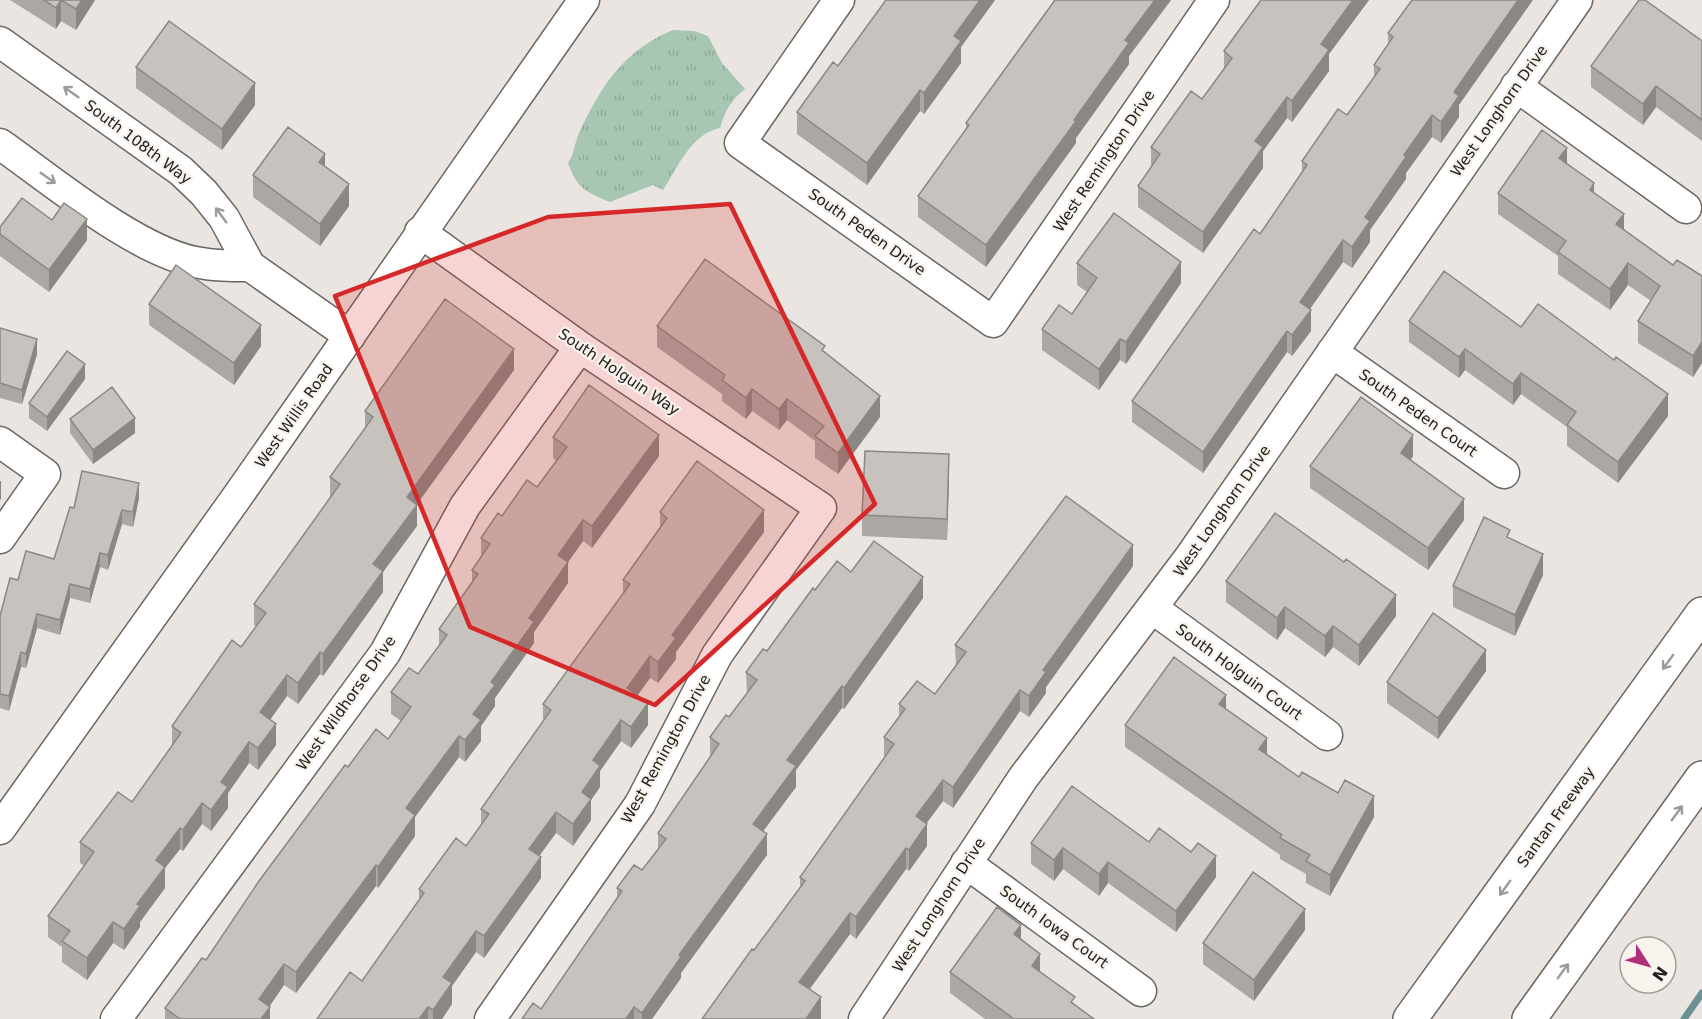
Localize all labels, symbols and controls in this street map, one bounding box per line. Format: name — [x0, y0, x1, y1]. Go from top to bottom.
street label: West Longhorn Drive — [1447, 42, 1551, 180]
one-way arrow — [64, 86, 80, 98]
street label: West Remington Drive — [1050, 86, 1158, 236]
street label: South 108th Way — [81, 96, 195, 188]
one-way arrow — [39, 172, 56, 184]
street label: South Peden Drive — [805, 185, 929, 279]
one-way arrow — [215, 207, 228, 223]
street label: South Holguin Way — [555, 325, 683, 419]
street label: West Willis Road — [251, 360, 337, 472]
street label: South Peden Court — [1355, 365, 1481, 461]
street label: West Longhorn Drive — [1170, 442, 1274, 580]
street label: South Holguin Court — [1172, 620, 1306, 724]
street label: West Wildhorse Drive — [293, 632, 399, 774]
one-way arrow — [1662, 653, 1674, 669]
street label: West Remington Drive — [617, 671, 715, 827]
street label: Santan Freeway — [1514, 763, 1599, 871]
one-way arrow — [1671, 805, 1683, 821]
street label: West Longhorn Drive — [889, 834, 989, 976]
one-way arrow — [1499, 880, 1511, 896]
street label: South Iowa Court — [996, 882, 1112, 972]
north arrow — [1618, 935, 1678, 995]
text: N — [1648, 963, 1671, 985]
one-way arrow — [1557, 964, 1570, 980]

